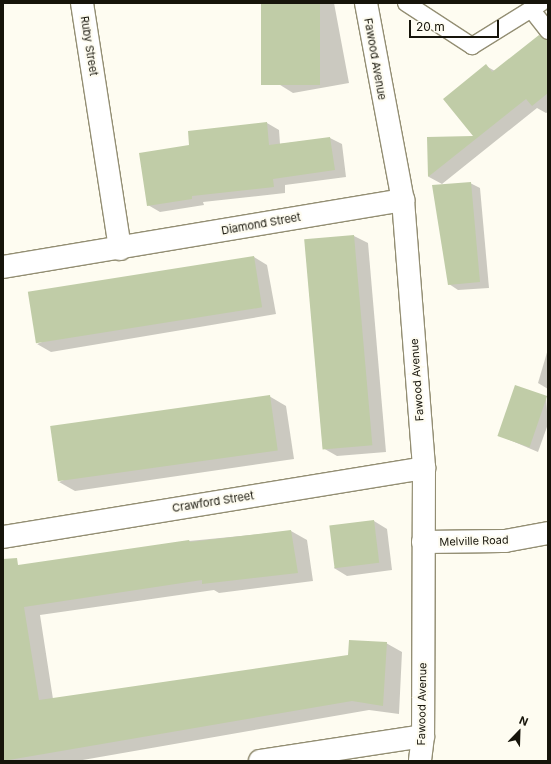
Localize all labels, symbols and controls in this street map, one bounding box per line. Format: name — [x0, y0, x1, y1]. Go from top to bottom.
scale bar — [411, 12, 501, 38]
street label: Ruby Street — [78, 15, 100, 77]
street label: Fawood Avenue — [361, 17, 389, 101]
text: 20 m — [416, 19, 445, 34]
street label: Diamond Street — [220, 211, 302, 237]
street label: Fawood Avenue — [408, 338, 426, 422]
street label: Crawford Street — [171, 489, 255, 515]
street label: Melville Road — [439, 533, 509, 549]
street label: Fawood Avenue — [415, 662, 429, 746]
north arrow — [499, 712, 539, 752]
text: N — [517, 713, 530, 729]

